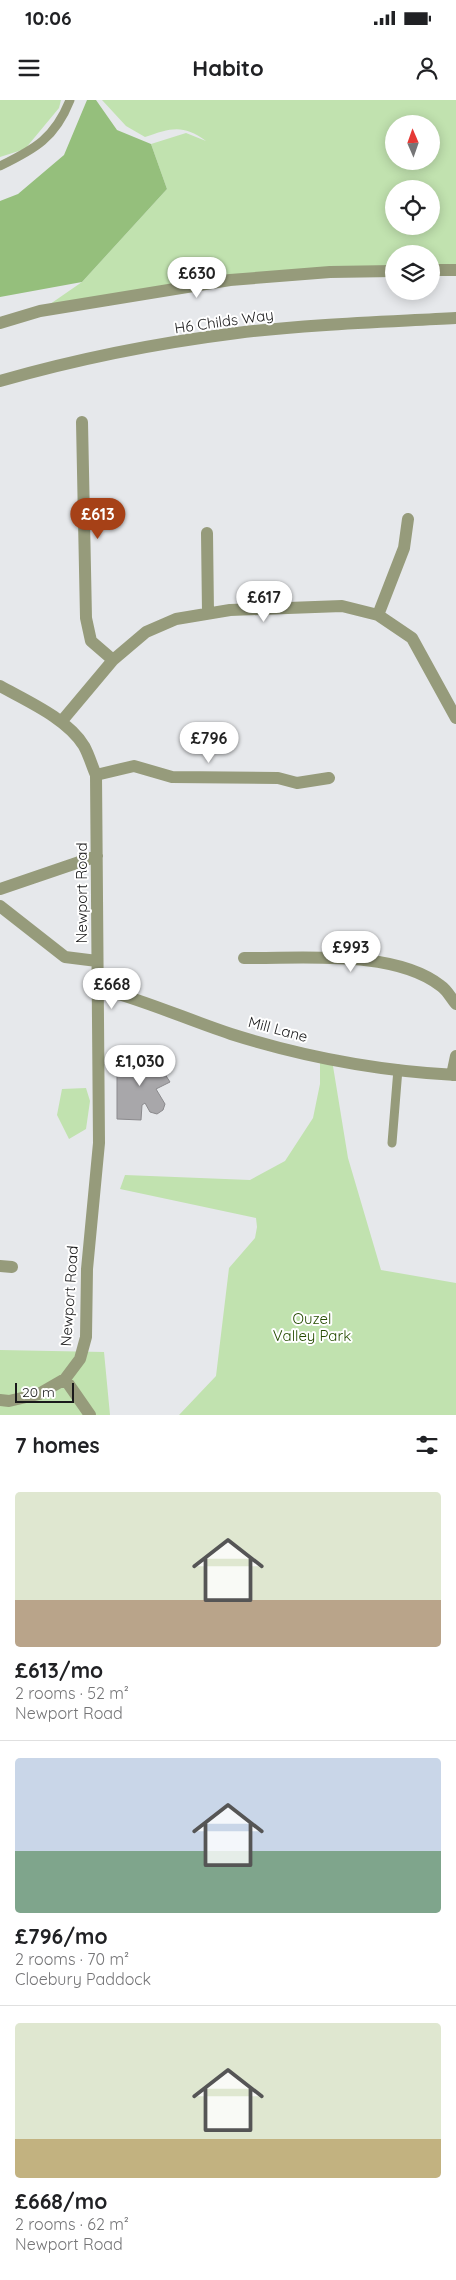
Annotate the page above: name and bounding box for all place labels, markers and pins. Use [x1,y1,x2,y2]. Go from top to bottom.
pin: £630 [167,256,227,299]
pin: £613 [68,498,128,540]
pin: £617 [234,580,294,623]
pin: £796 [179,722,239,764]
pin: £993 [321,930,381,973]
pin: £668 [82,968,142,1010]
pin: £1,030 [99,1044,181,1087]

